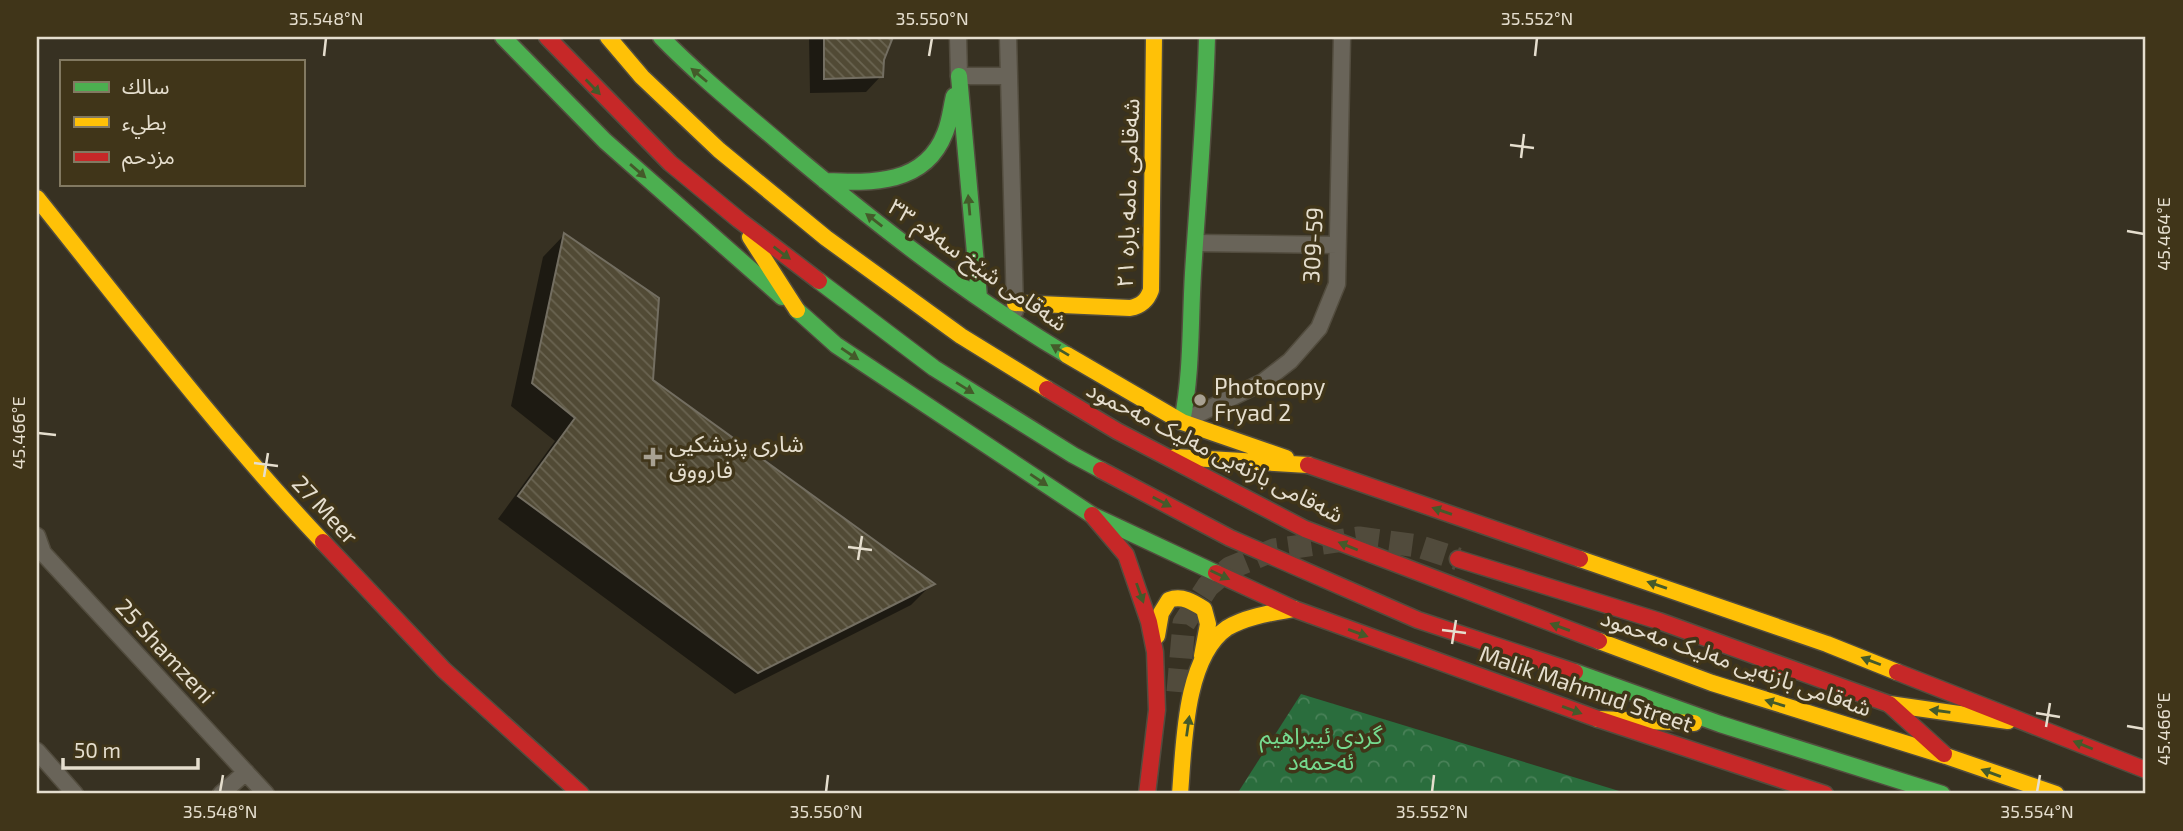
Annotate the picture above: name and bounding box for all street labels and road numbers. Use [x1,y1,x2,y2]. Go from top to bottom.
street label: شەقامی مامە یارە ٢١ [1110,98,1145,288]
street label: شەقامی شێخ سەلام ٣٣ [881,192,1073,341]
street label: 309-59 [1296,206,1328,283]
street label: شەقامی بازنەیی مەلیک مەحمود [1082,374,1349,529]
street label: 27 Meer [287,469,365,550]
street label: 25 Shamzeni [110,592,221,708]
street label: شەقامی بازنەیی مەلیک مەحمود [1597,602,1875,723]
street label: Malik Mahmud Street [1476,638,1697,738]

